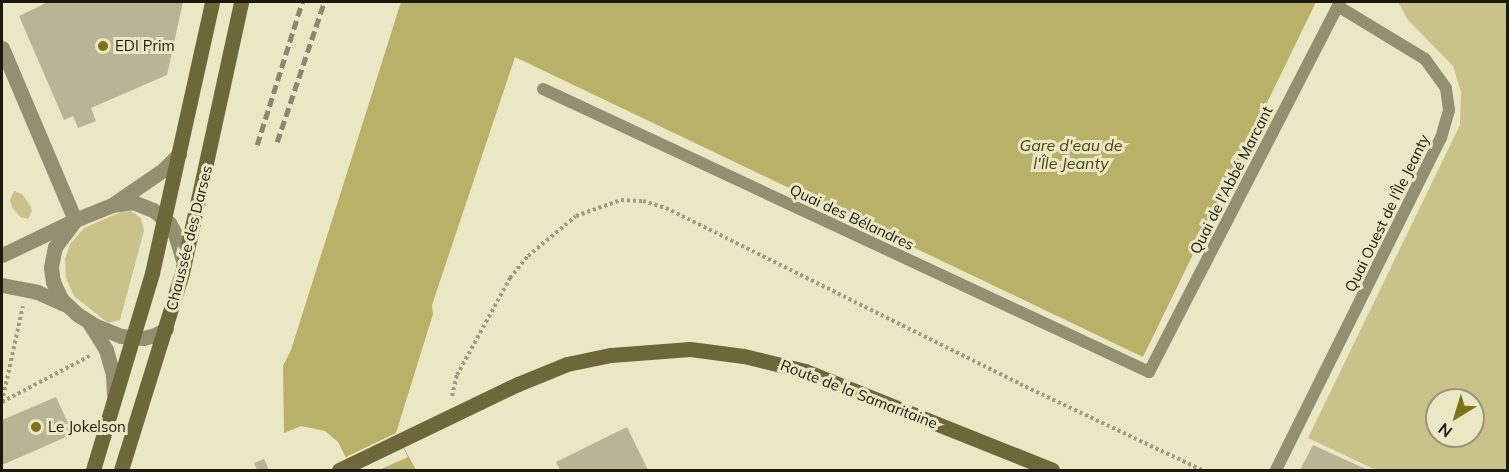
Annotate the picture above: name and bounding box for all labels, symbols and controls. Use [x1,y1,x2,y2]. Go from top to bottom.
place label: EDI Prim [115,37,175,55]
marker: EDI Prim [96,39,110,53]
street label: Quai de l'Abbé Marcant [1186,103,1276,257]
street label: Quai Ouest de l'Île Jeanty [1341,131,1433,295]
water label: Gare d'eau de l'Île Jeanty [1019,135,1123,173]
street label: Chaussée des Darses [162,164,216,312]
street label: Quai des Bélandres [787,180,917,254]
street label: Route de la Samaritaine [778,356,940,432]
north arrow [1425,388,1485,448]
place label: Le Jokelson [48,418,126,436]
text: N [1434,419,1456,442]
marker: Le Jokelson [29,420,43,434]

